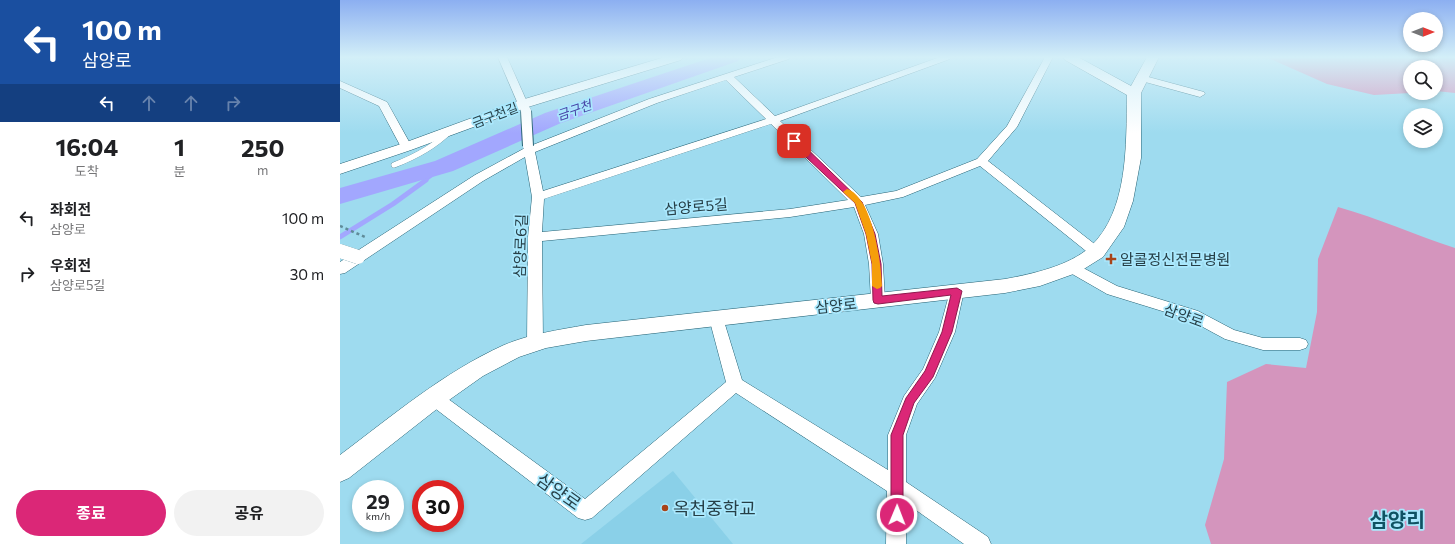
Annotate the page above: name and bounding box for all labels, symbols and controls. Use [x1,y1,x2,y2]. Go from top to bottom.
text: 100 m [82,12,162,46]
north arrow [1403,12,1443,52]
map controls [1403,12,1443,148]
icon: left [16,16,68,68]
text: 삼양로 [82,49,132,71]
button: search [1403,60,1443,100]
icon: left [96,92,118,114]
icon: ahead [138,92,160,114]
icon: ahead [180,92,202,114]
icon: right [222,92,244,114]
water label: 금구천 [554,96,595,123]
street label: 금구천길 [470,99,520,131]
button: layers [1403,108,1443,148]
pin [777,124,811,158]
icon: arrive [783,130,805,152]
text: 16:04 [55,132,118,161]
text: 1 [174,132,185,161]
text: 250 [241,133,285,162]
text: m [257,162,268,178]
text: 도착 [75,163,99,179]
text: 분 [174,163,186,179]
street label: 삼양로5길 [663,194,729,218]
text: 좌회전 [50,200,91,218]
icon: left [16,207,38,229]
text: 100 m [282,209,324,227]
street label: 삼양로6길 [510,214,530,278]
text: 삼양로 [50,221,86,237]
place label: 알콜정신전문병원 [1120,250,1230,268]
marker: 알콜정신전문병원 [1105,253,1117,265]
text: 우회전 [50,256,91,274]
icon: right [16,263,38,285]
text: 30 m [290,265,324,283]
text: 삼양로5길 [50,277,105,293]
street label: 삼양로 [814,294,858,316]
street label: 삼양로 [1161,299,1207,331]
street label: 삼양로 [532,468,586,514]
speed limit sign: 30 [412,480,464,532]
text: 29 [366,489,390,513]
button: 종료 [16,490,166,536]
button: 공유 [174,490,324,536]
position arrow [876,494,918,536]
place label: 옥천중학교 [673,497,756,519]
marker: 옥천중학교 [660,503,670,513]
district label: 삼양리 [1369,507,1425,531]
text: km/h [366,510,390,522]

